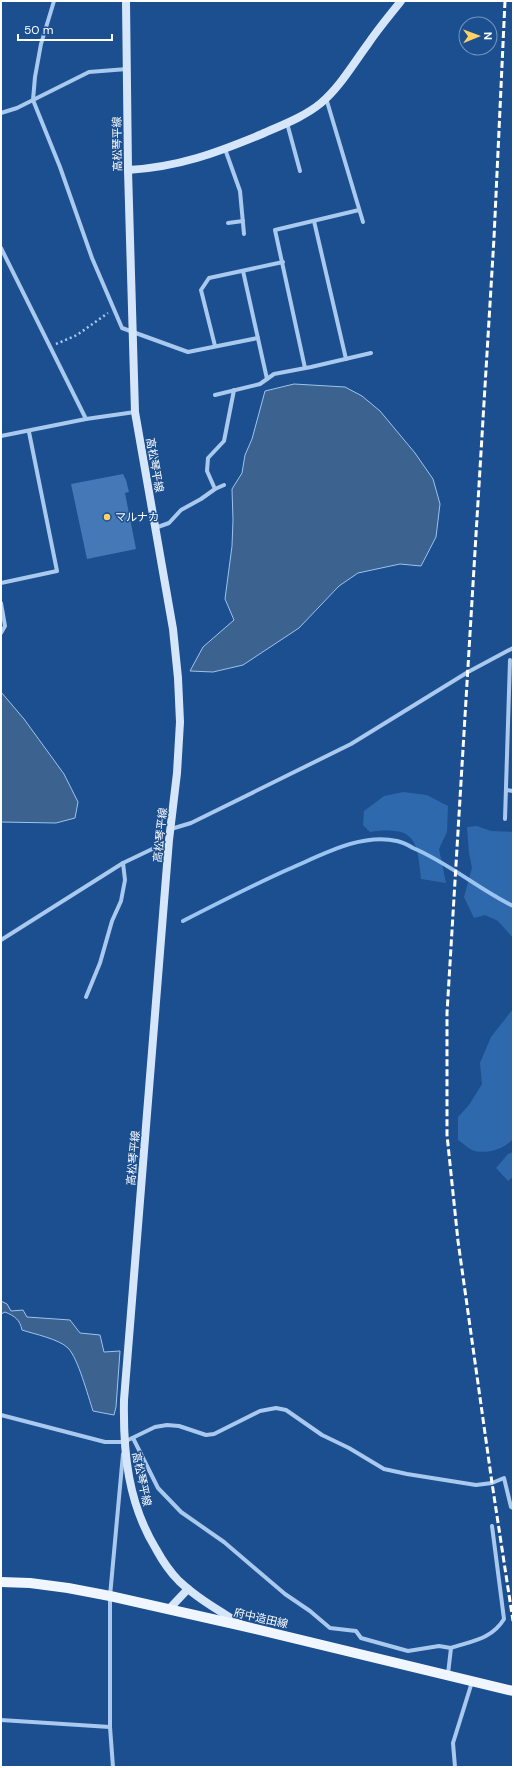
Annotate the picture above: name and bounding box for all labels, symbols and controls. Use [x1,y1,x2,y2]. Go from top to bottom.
scale bar [18,16,112,42]
north arrow [458,16,498,56]
text: 50 m [24,22,53,38]
text: N [481,32,495,40]
street label: 高松琴平線 [110,116,124,172]
street label: 高松琴平線 [143,437,167,493]
place label: マルナカ [115,510,159,524]
marker: マルナカ [102,512,112,522]
street label: 高松琴平線 [150,807,170,863]
street label: 高松琴平線 [124,1130,142,1186]
street label: 高松琴平線 [129,1451,155,1507]
street label: 府中造田線 [233,1605,289,1631]

